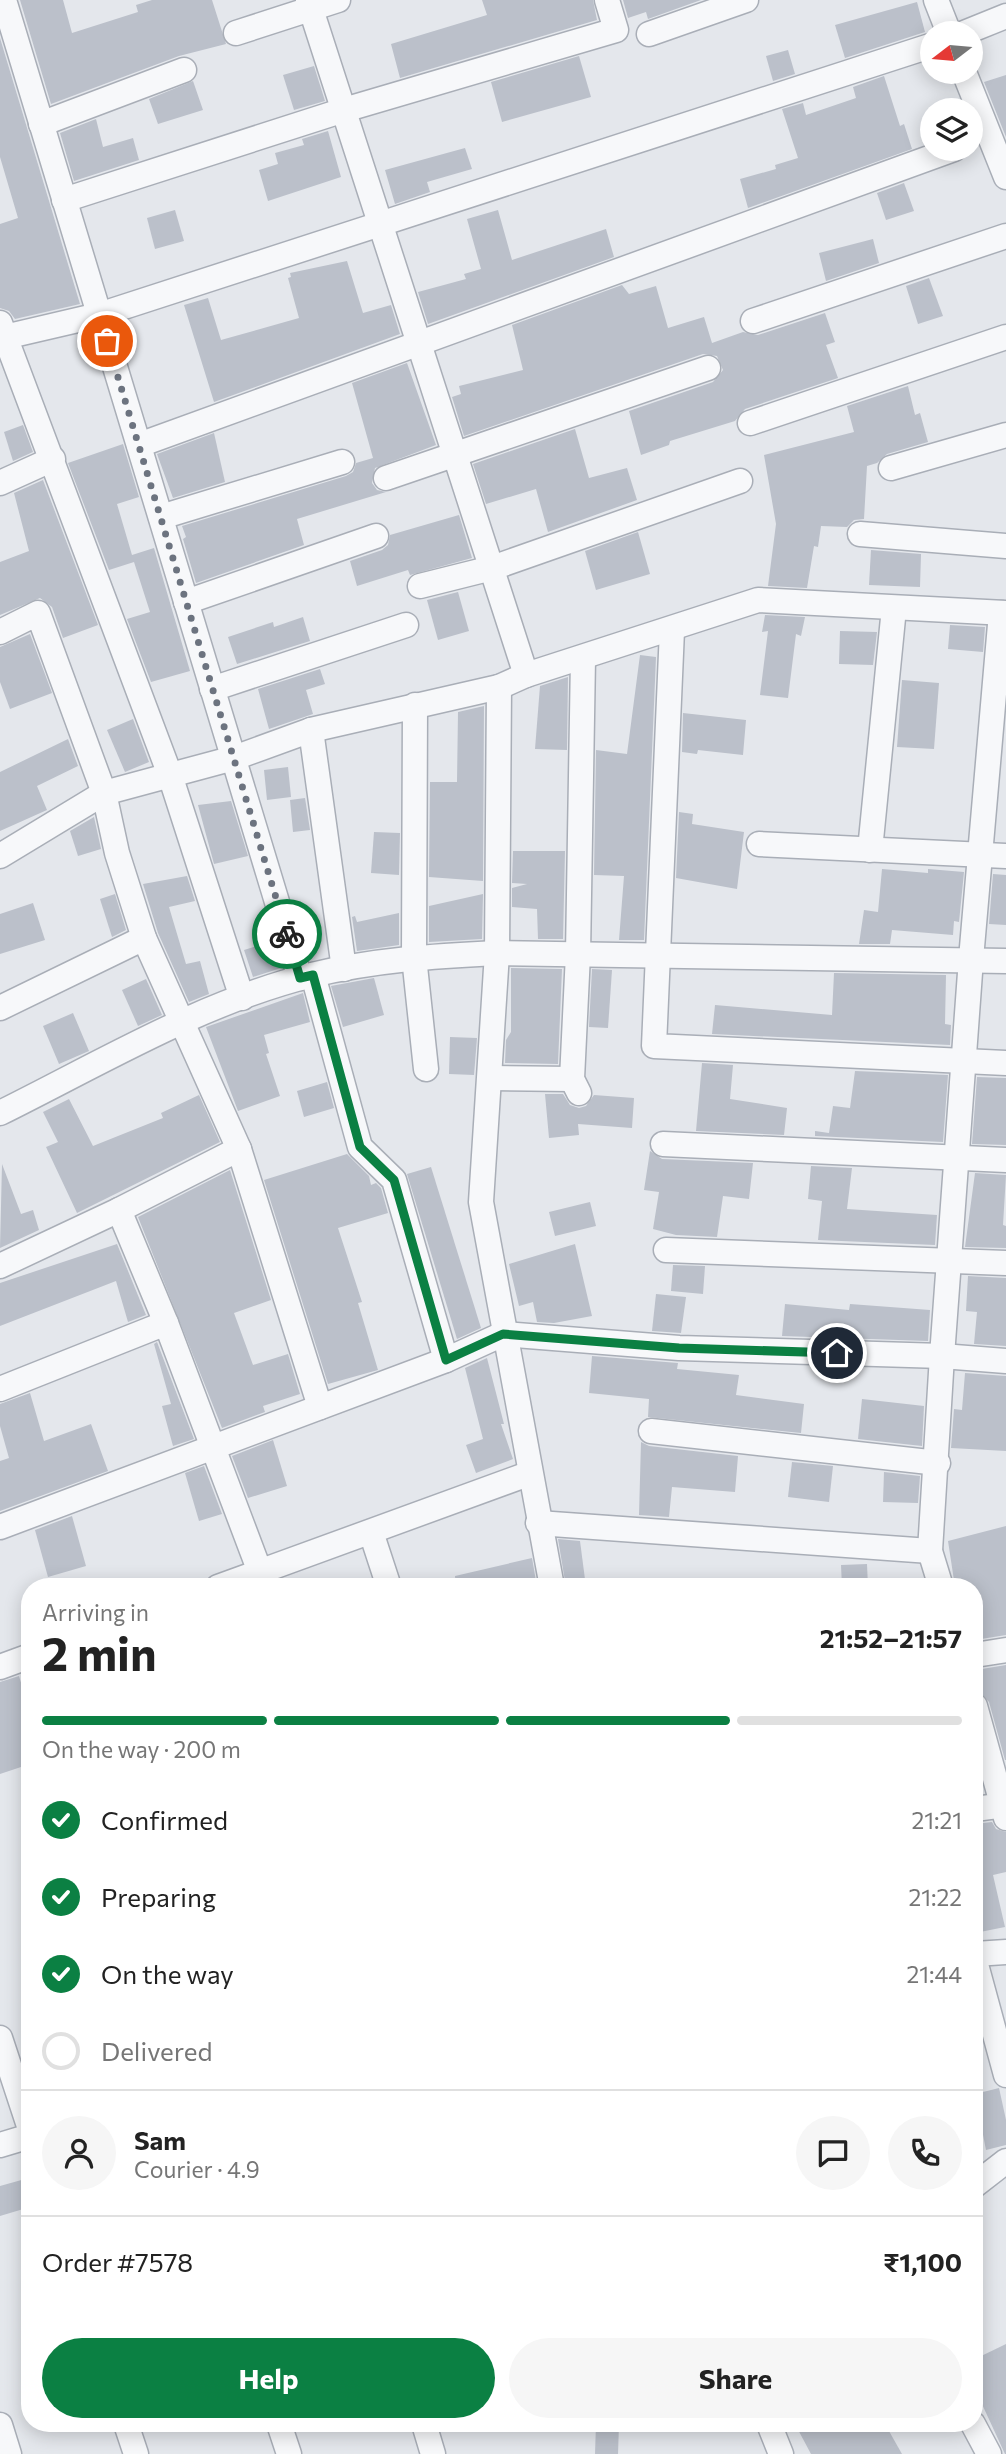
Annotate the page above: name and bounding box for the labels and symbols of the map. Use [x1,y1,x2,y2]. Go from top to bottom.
north arrow [920,21,984,84]
pin [77,311,137,371]
courier [252,899,322,969]
pin [807,1323,867,1383]

